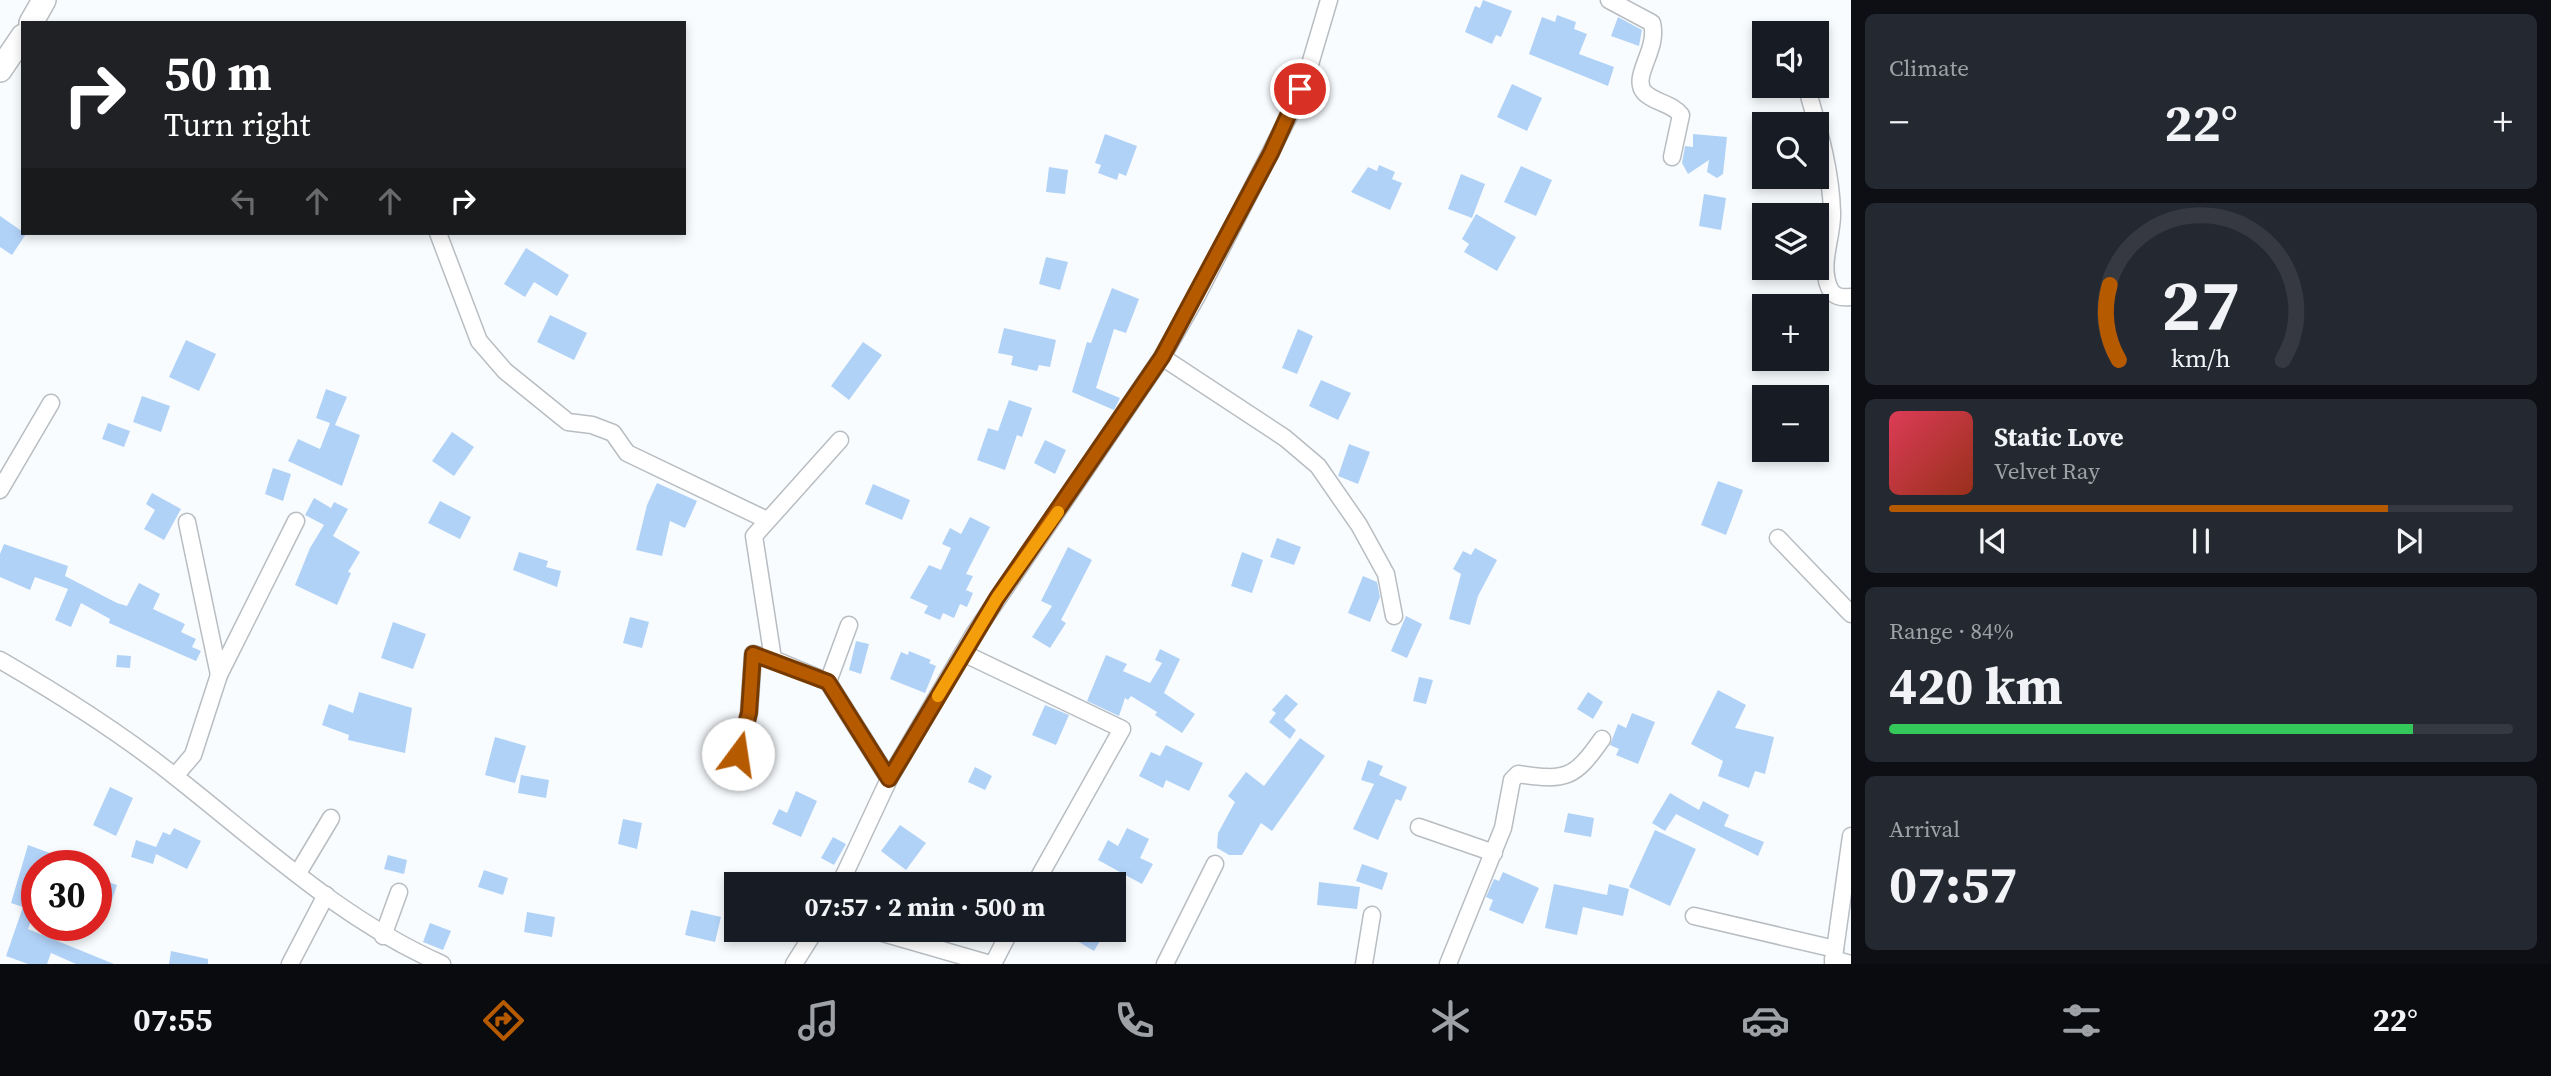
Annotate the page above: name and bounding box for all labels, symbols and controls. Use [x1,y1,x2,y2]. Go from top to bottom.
map controls [1752,21,1829,462]
button: sound [1752,21,1829,98]
text: 50 m [164,39,272,106]
icon: right [49,49,140,140]
text: Climate [1889,52,1969,84]
pin [1270,59,1330,119]
icon: arrive [1281,70,1319,108]
text: 22° [2164,87,2238,158]
text: − [1889,96,1909,148]
text: + [2493,96,2513,148]
text: Turn right [164,103,310,147]
button: search [1752,112,1829,189]
icon: left [225,182,263,220]
icon: ahead [298,182,336,220]
icon: ahead [371,182,409,220]
icon: right [444,182,482,220]
button: layers [1752,203,1829,280]
text: 27 [2162,255,2240,354]
button: + [1752,294,1829,371]
text: km/h [2171,340,2231,374]
button: − [1752,385,1829,462]
text: Static Love [1994,419,2123,455]
text: Velvet Ray [1994,455,2100,487]
icon: previous [1974,522,2012,560]
icon: pause [2182,522,2220,560]
icon: next [2390,522,2428,560]
text: Range · 84% [1889,615,2014,647]
text: 420 km [1889,650,2063,721]
position arrow [701,717,775,791]
text: Arrival [1889,813,1960,845]
text: 07:57 [1889,848,2017,919]
speed limit sign: 30 [21,850,112,941]
text: 07:57 · 2 min · 500 m [805,889,1045,925]
icon: directions [479,996,528,1045]
icon: music [794,996,843,1045]
icon: phone [1110,996,1159,1045]
icon: climate [1426,996,1475,1045]
icon: car [1741,996,1790,1045]
icon: filters [2057,996,2106,1045]
text: 07:55 [133,998,212,1042]
text: 22° [2372,998,2418,1042]

